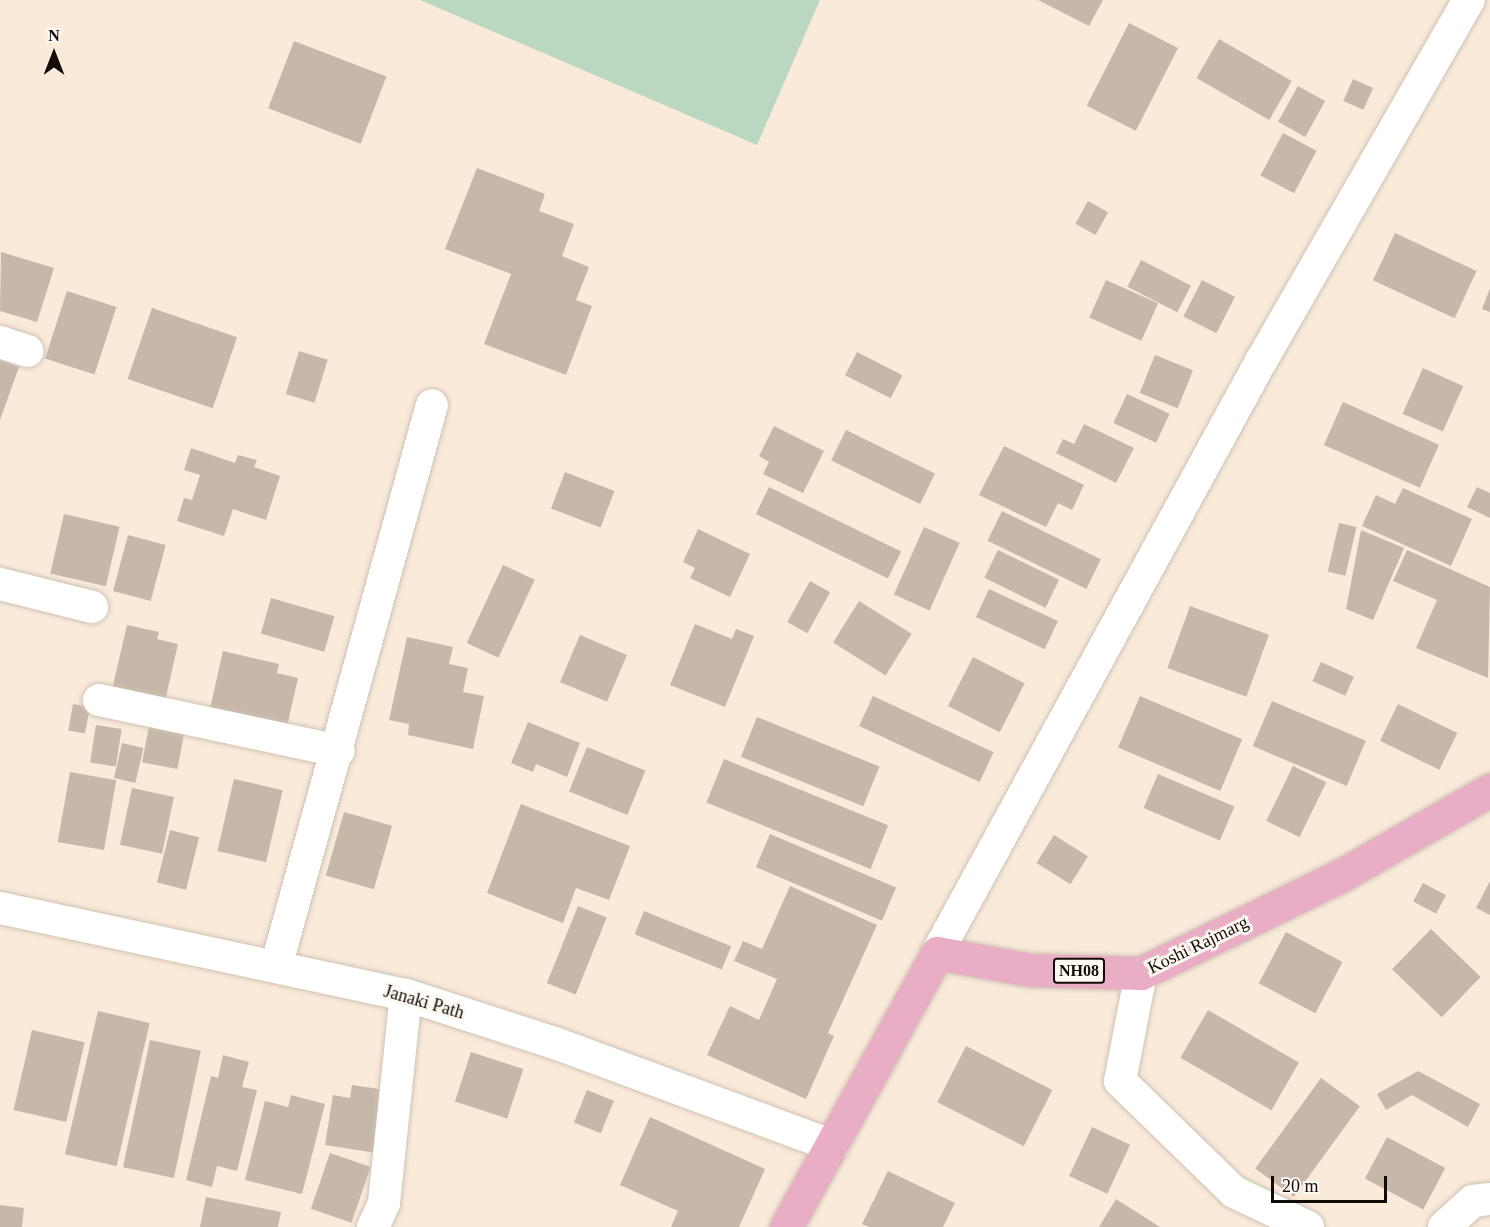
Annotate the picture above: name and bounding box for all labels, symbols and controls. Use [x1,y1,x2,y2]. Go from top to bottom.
north arrow [24,24,84,84]
text: N [48,27,60,44]
street label: Koshi Rajmarg [1144,911,1252,979]
road number: NH08 [1052,958,1106,984]
street label: Janaki Path [381,980,467,1024]
scale bar [1274,1164,1390,1202]
text: 20 m [1282,1176,1319,1196]

